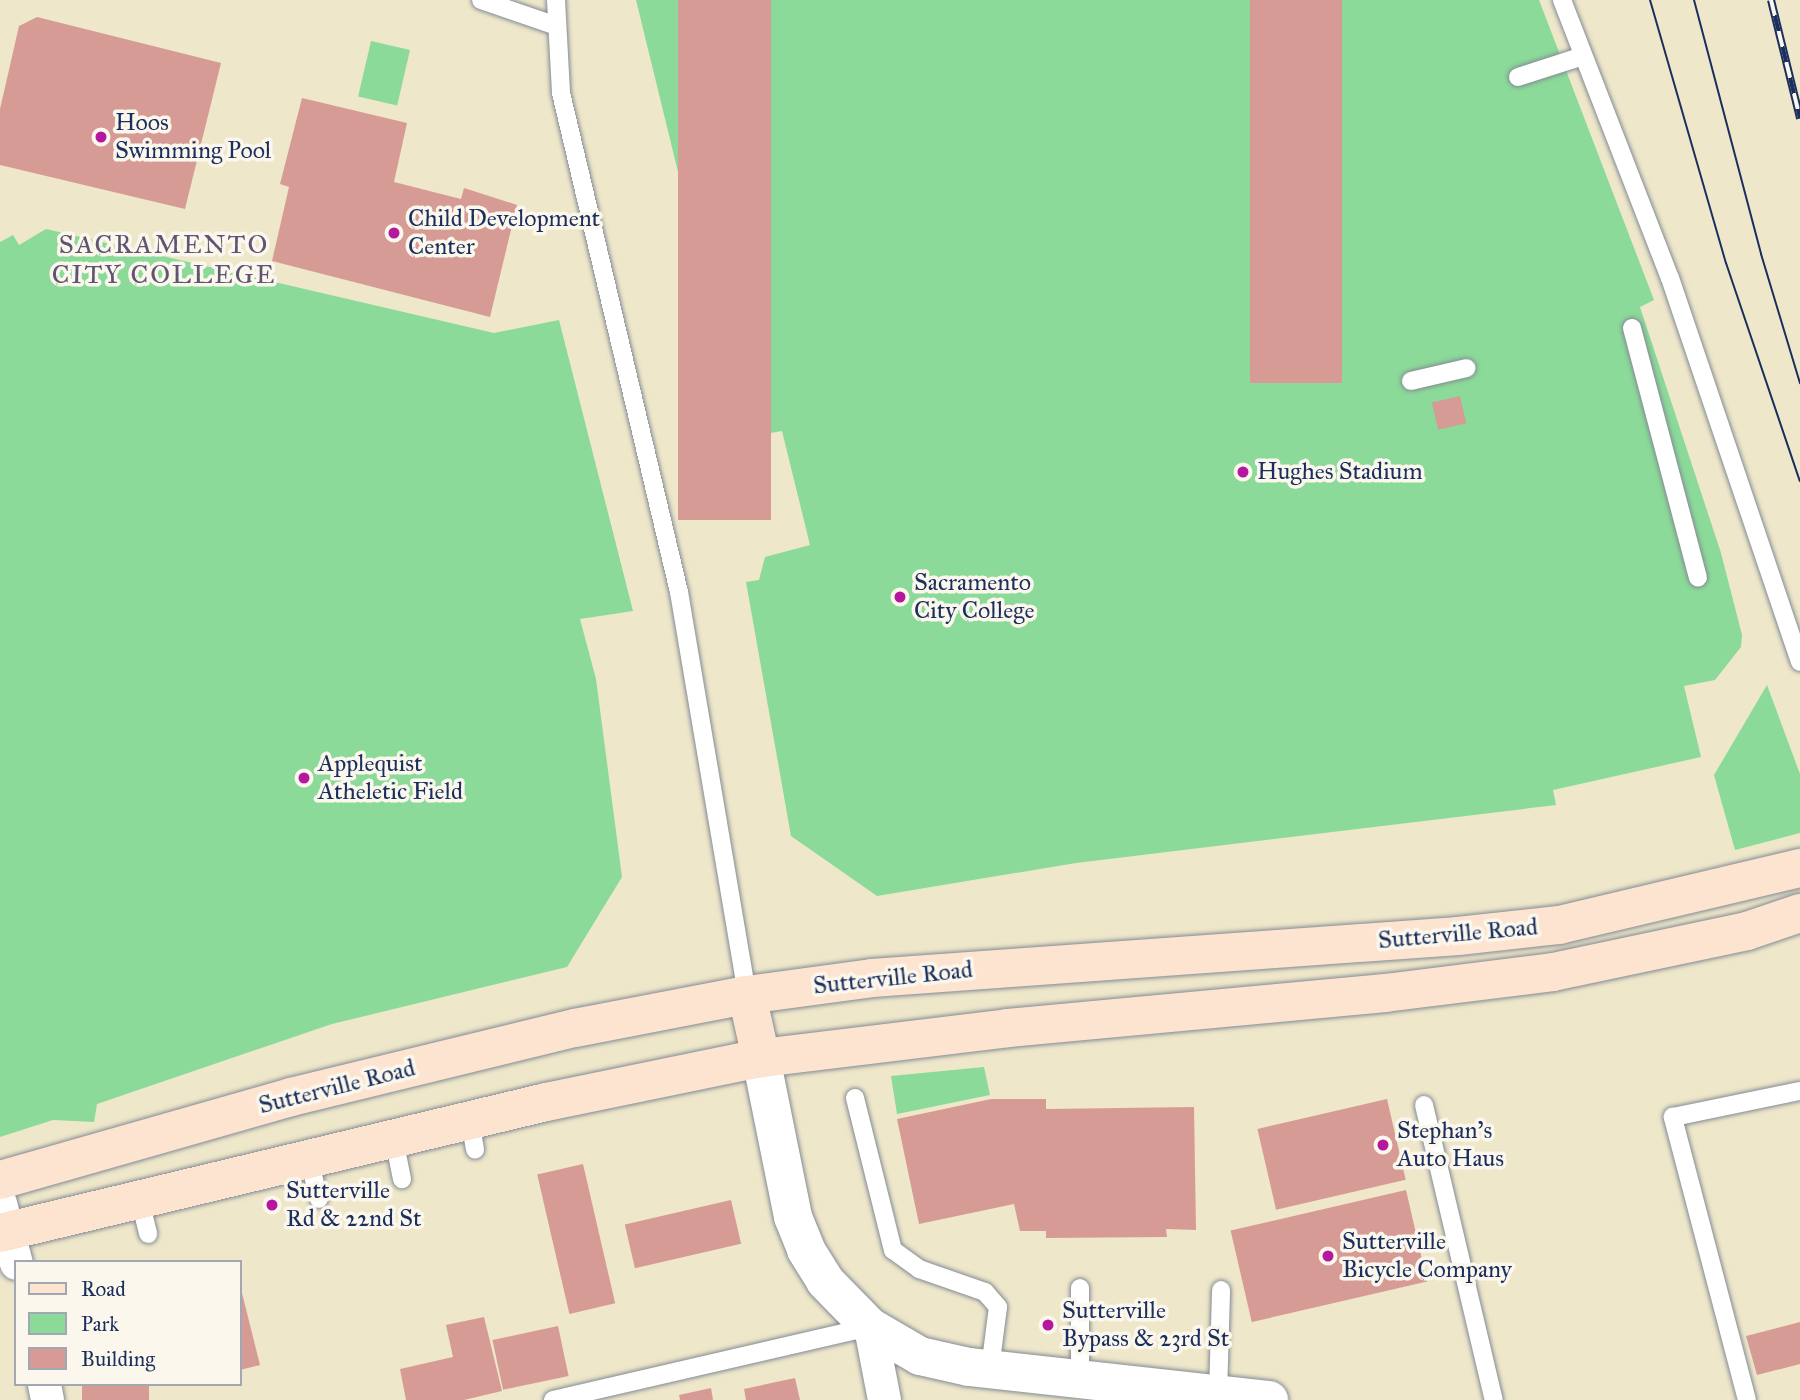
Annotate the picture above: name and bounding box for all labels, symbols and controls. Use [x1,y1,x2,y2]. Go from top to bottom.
place label: Hoos Swimming Pool [115,109,271,165]
marker: Hoos Swimming Pool [93,129,109,145]
place label: Child Development Center [408,205,600,261]
marker: Child Development Center [386,225,402,241]
district label: SACRAMENTO CITY COLLEGE [53,229,275,290]
place label: Hughes Stadium [1257,458,1423,486]
marker: Hughes Stadium [1235,464,1251,480]
place label: Sacramento City College [914,569,1034,625]
marker: Sacramento City College [892,589,908,605]
place label: Applequist Atheletic Field [318,750,463,806]
marker: Applequist Atheletic Field [296,770,312,786]
street label: Sutterville Road [1377,913,1539,955]
street label: Sutterville Road [812,955,974,1001]
street label: Sutterville Road [256,1054,418,1120]
place label: Stephan's Auto Haus [1397,1117,1504,1173]
marker: Stephan's Auto Haus [1375,1137,1391,1153]
place label: Sutterville Rd & 22nd St [286,1177,422,1233]
marker: Sutterville Rd & 22nd St [264,1197,280,1213]
place label: Sutterville Bicycle Company [1342,1228,1512,1284]
marker: Sutterville Bicycle Company [1320,1248,1336,1264]
legend [14,1260,242,1386]
text: Road [81,1276,126,1302]
place label: Sutterville Bypass & 23rd St [1062,1297,1229,1353]
text: Park [81,1311,119,1337]
marker: Sutterville Bypass & 23rd St [1040,1317,1056,1333]
text: Building [81,1346,155,1372]

